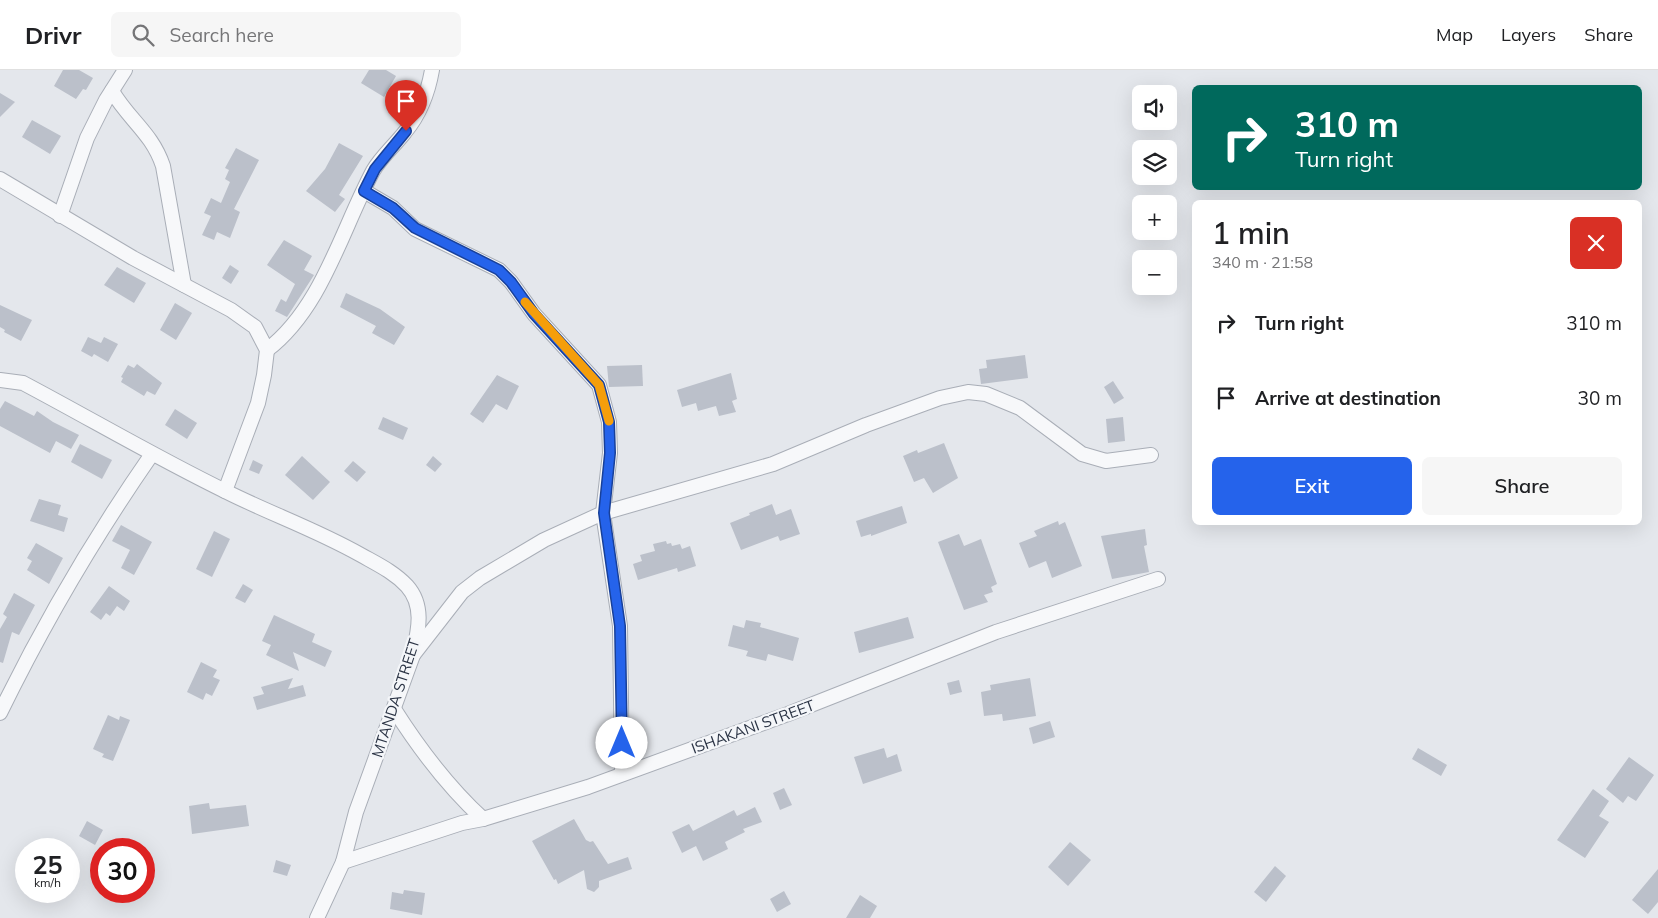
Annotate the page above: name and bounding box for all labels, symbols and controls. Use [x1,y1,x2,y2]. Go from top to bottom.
search box [111,12,461,57]
text: Drivr [25,20,81,50]
icon: search [129,21,157,49]
text: Search here [169,23,274,47]
text: Map [1436,23,1473,46]
text: Layers [1501,23,1556,46]
text: Share [1584,23,1633,46]
pin [385,80,427,131]
map controls [1132,85,1177,295]
button: sound [1132,85,1177,130]
icon: arrive [392,87,420,115]
text: 310 m [1295,102,1399,146]
icon: right [1212,105,1277,170]
button: layers [1132,140,1177,185]
text: Turn right [1295,145,1393,173]
button: + [1132,195,1177,240]
text: 1 min [1212,214,1290,252]
button: close [1570,217,1622,269]
button: − [1132,250,1177,295]
text: 340 m · 21:58 [1212,252,1313,272]
icon: right [1212,309,1240,337]
text: Turn right [1255,311,1344,335]
text: 310 m [1566,311,1622,335]
icon: arrive [1212,384,1240,412]
text: Arrive at destination [1255,386,1441,410]
text: 30 m [1578,386,1622,410]
button: Exit [1212,457,1412,515]
button: Share [1422,457,1622,515]
street label: MTANDA STREET [367,636,424,760]
street label: ISHAKANI STREET [689,695,817,758]
position arrow [595,716,647,768]
speed limit sign: 30 [90,838,155,903]
text: 25 [32,849,63,880]
text: km/h [34,875,61,890]

